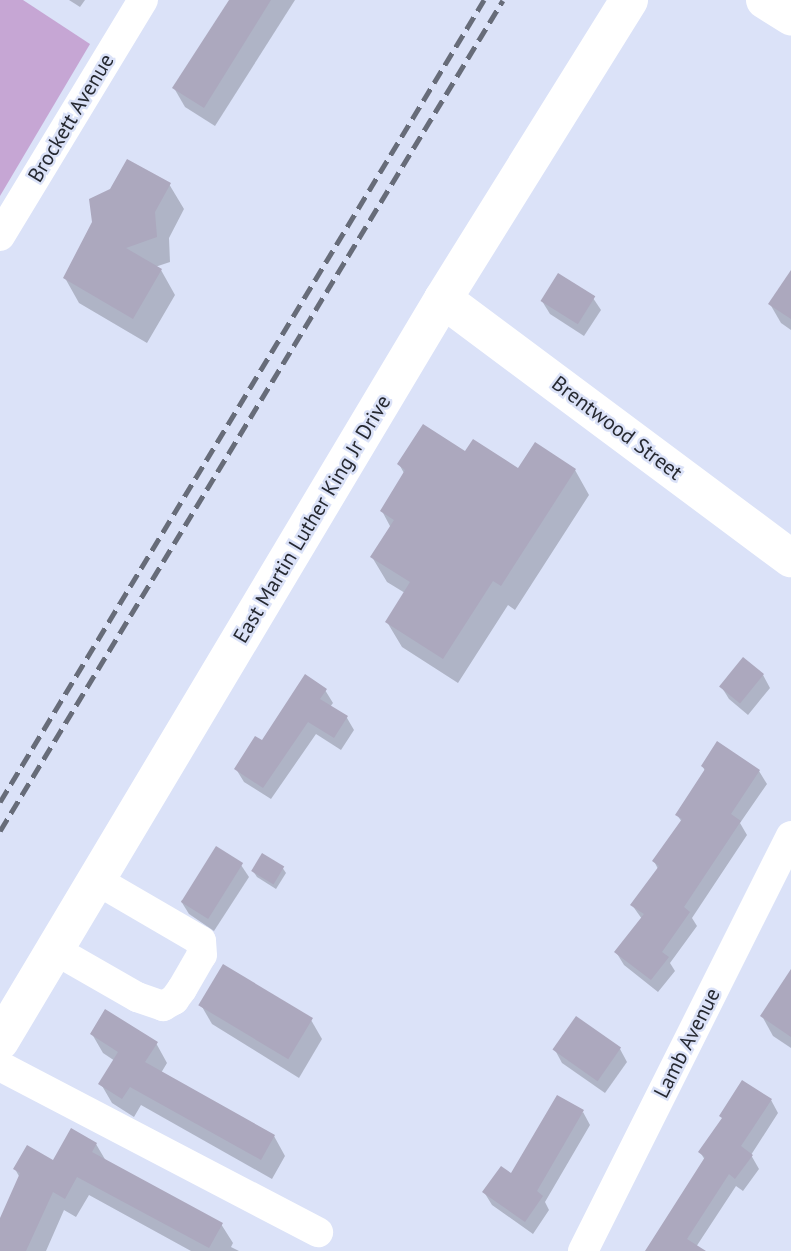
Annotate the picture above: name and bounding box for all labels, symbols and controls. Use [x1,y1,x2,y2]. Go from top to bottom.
street label: Brockett Avenue [23,49,119,187]
street label: Brentwood Street [547,371,687,485]
street label: East Martin Luther King Jr Drive [228,391,396,647]
street label: Lamb Avenue [648,984,726,1102]

